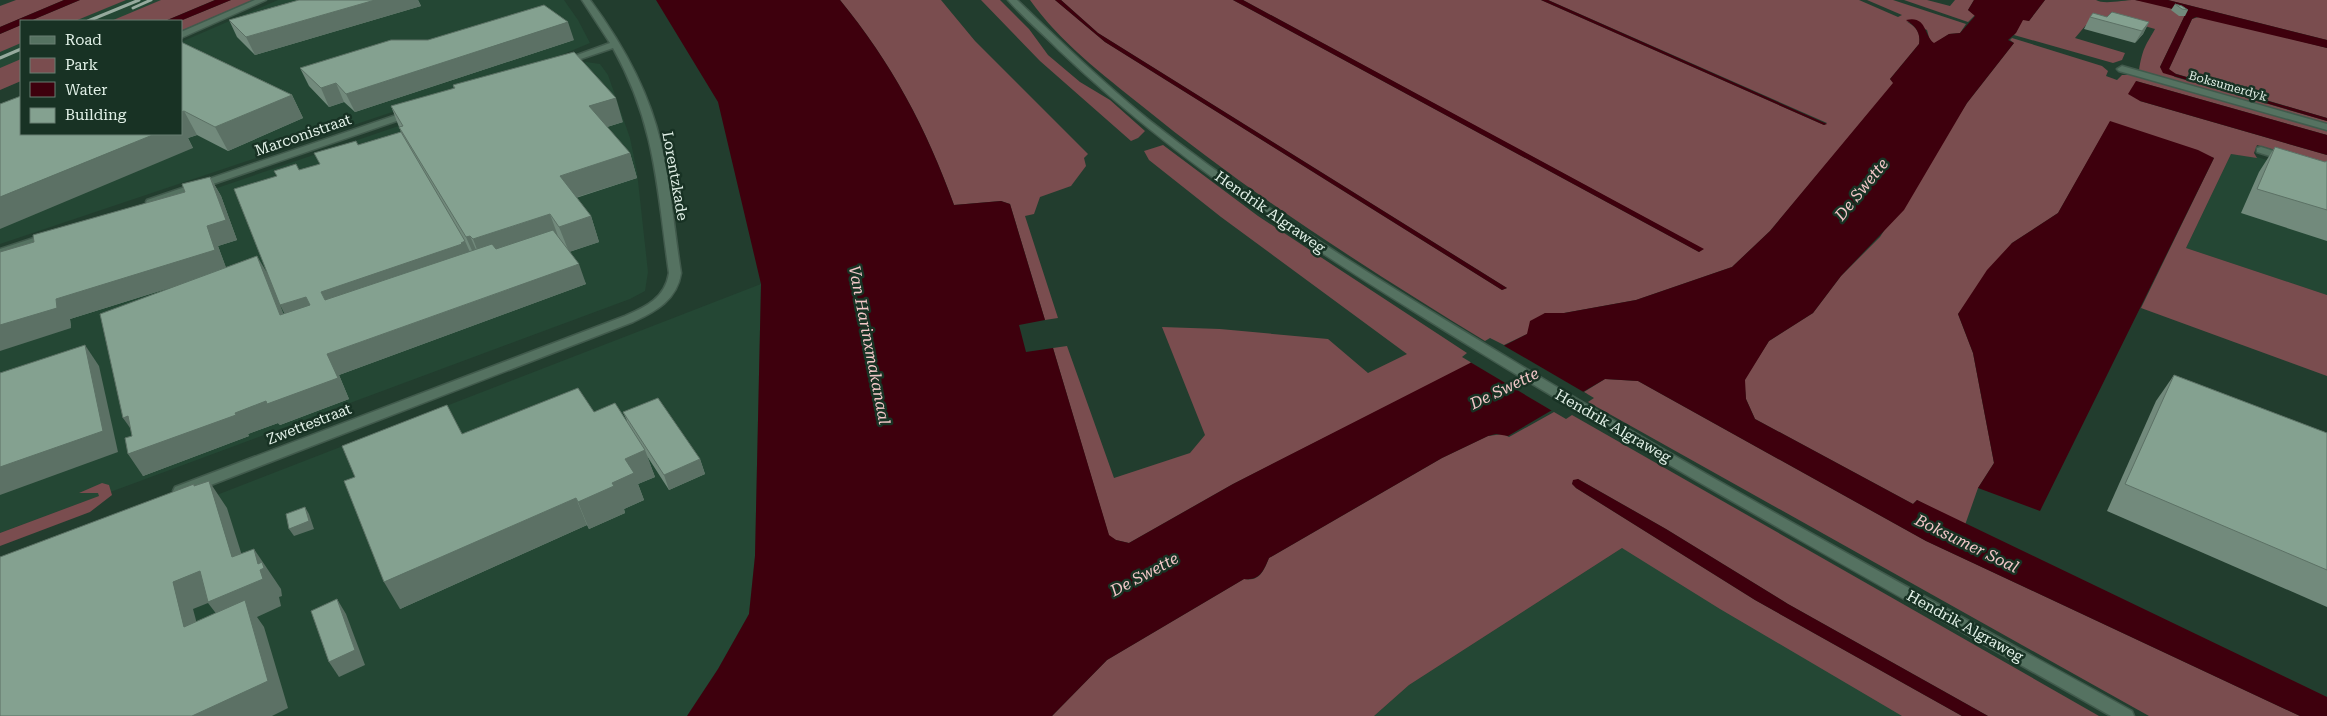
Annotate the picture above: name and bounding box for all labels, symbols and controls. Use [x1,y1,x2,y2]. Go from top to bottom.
legend [20,20,182,135]
text: Road [65,31,102,49]
text: Park [65,56,99,74]
street label: Boksumerdyk [2187,68,2269,104]
text: Water [65,81,107,99]
text: Building [65,106,127,124]
street label: Marconistraat [252,110,354,160]
street label: Lorentzkade [658,130,692,222]
water label: De Swette [1830,154,1892,225]
street label: Hendrik Algraweg [1211,167,1329,257]
water label: Van Harinxmakanaal [845,264,894,426]
water label: De Swette [1466,364,1542,414]
street label: Hendrik Algraweg [1552,386,1674,467]
street label: Zwettestraat [264,399,354,448]
water label: Boksumer Soal [1911,510,2022,577]
water label: De Swette [1106,549,1182,601]
street label: Hendrik Algraweg [1904,586,2027,666]

